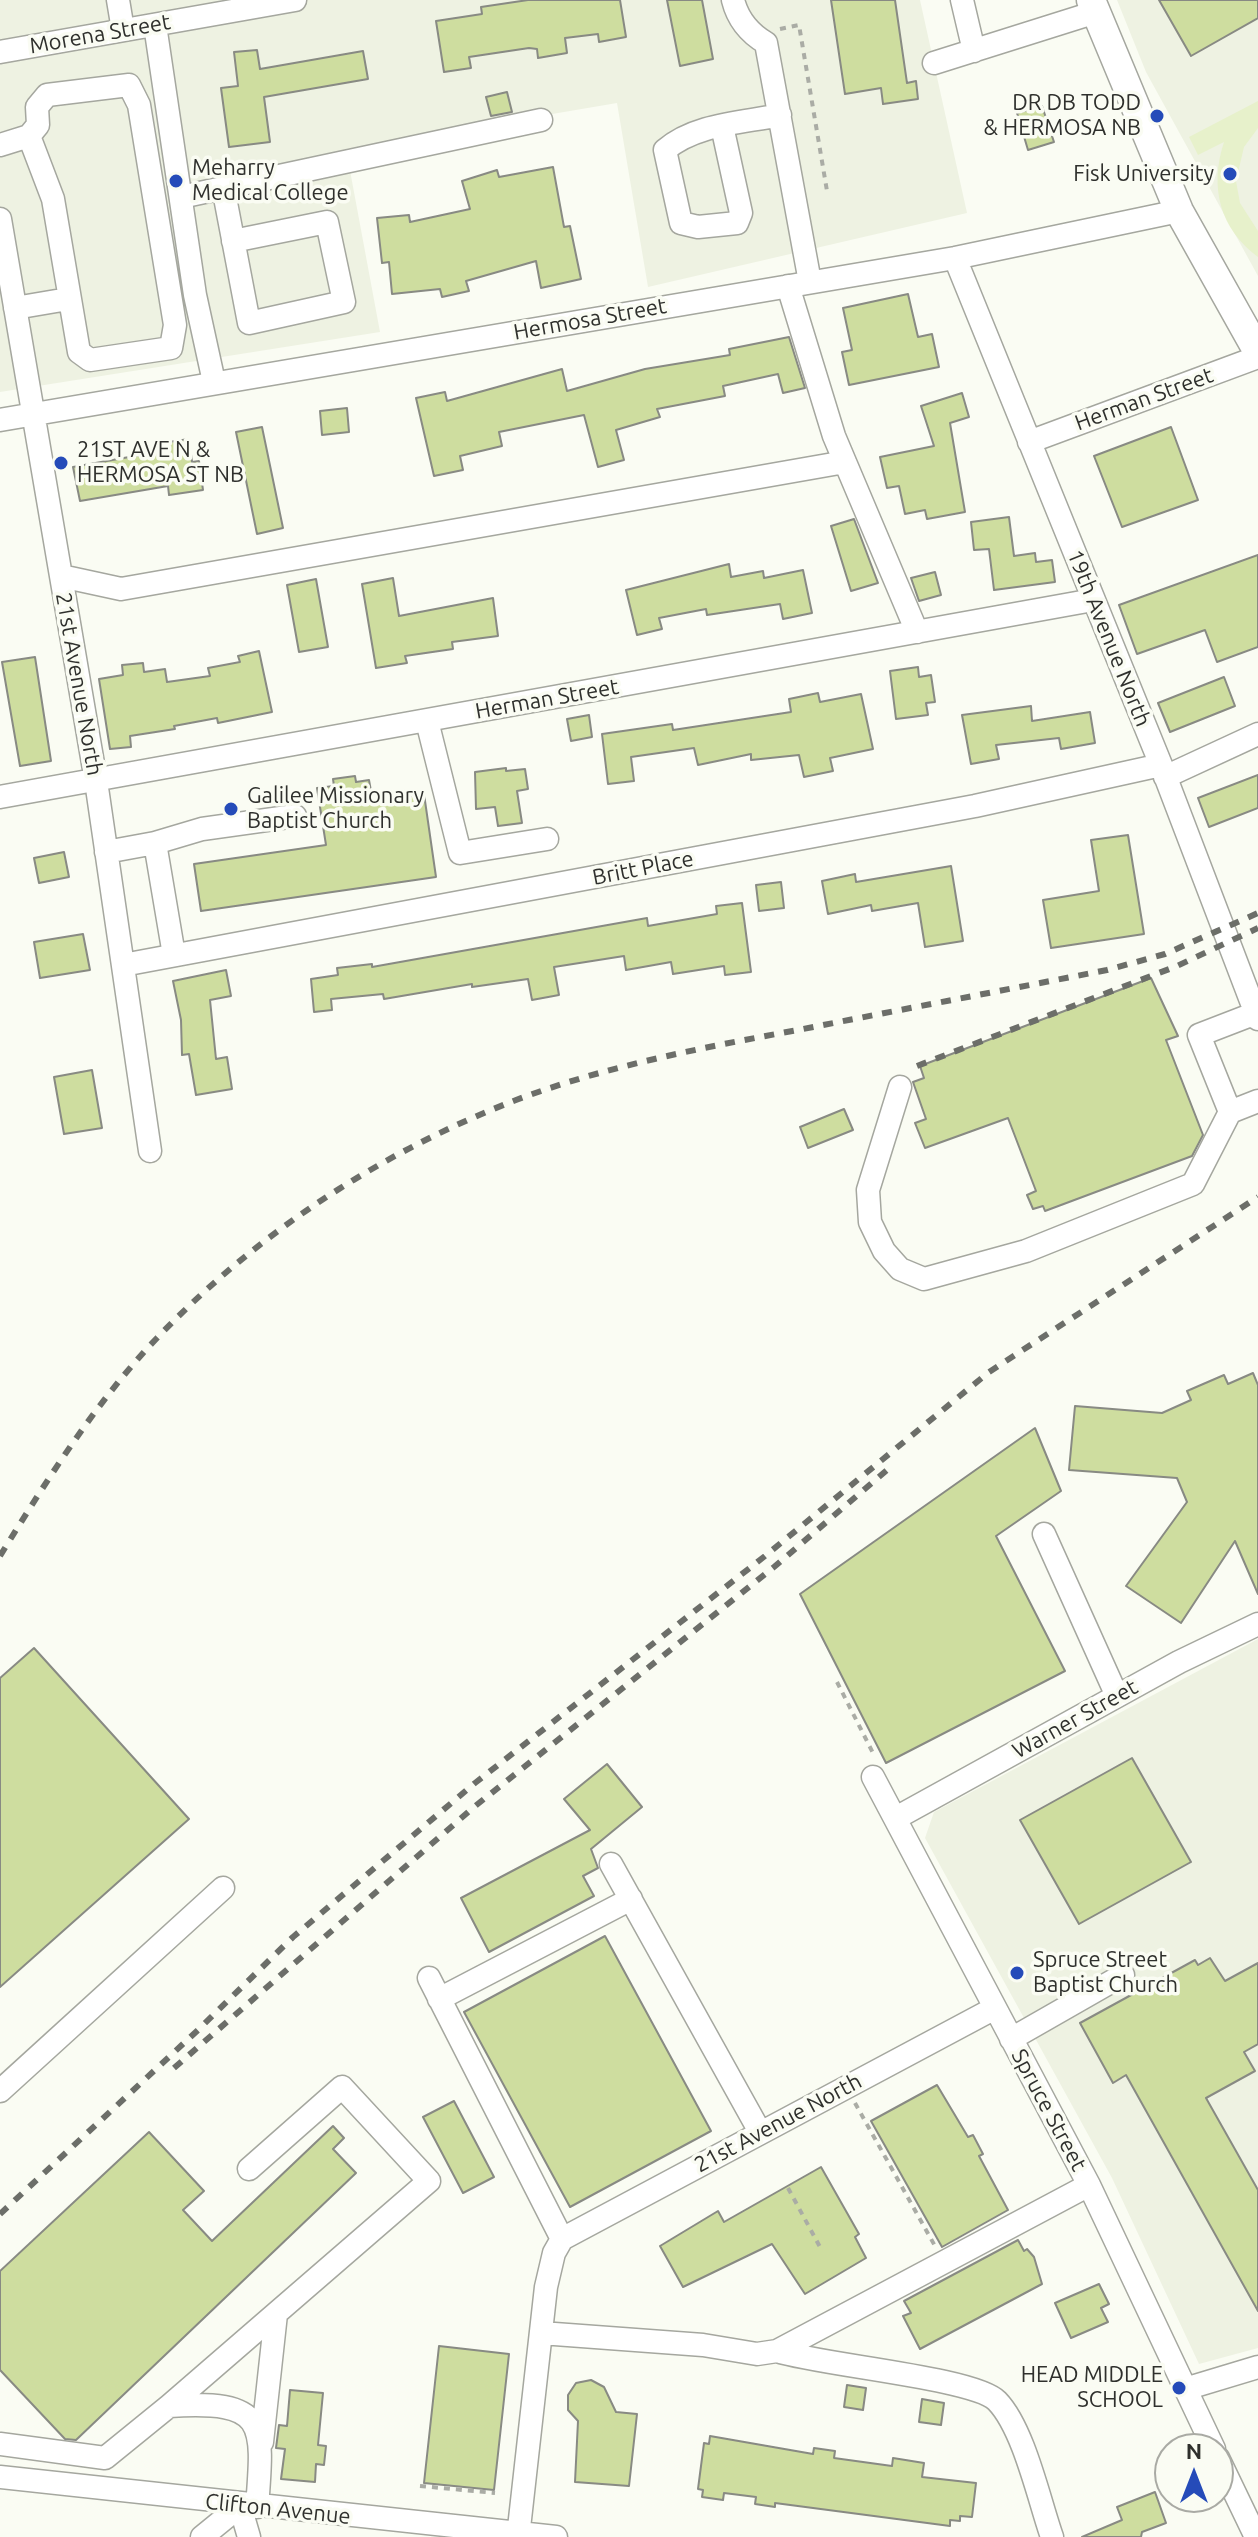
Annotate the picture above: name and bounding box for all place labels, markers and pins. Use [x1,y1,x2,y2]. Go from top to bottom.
place label: DR DB TODD & HERMOSA NB [983,90,1141,142]
marker: DR DB TODD & HERMOSA NB [1148,107,1166,125]
place label: Meharry Medical College [192,155,349,206]
place label: Fisk University [1073,161,1214,187]
marker: Fisk University [1221,165,1239,183]
marker: Meharry Medical College [167,172,185,190]
place label: 21ST AVE N & HERMOSA ST NB [77,437,244,488]
marker: 21ST AVE N & HERMOSA ST NB [52,454,70,472]
place label: Galilee Missionary Baptist Church [247,783,424,834]
marker: Galilee Missionary Baptist Church [222,800,240,818]
place label: Spruce Street Baptist Church [1033,1947,1178,1998]
marker: Spruce Street Baptist Church [1008,1964,1026,1982]
place label: HEAD MIDDLE SCHOOL [1021,2362,1163,2414]
marker: HEAD MIDDLE SCHOOL [1170,2379,1188,2397]

